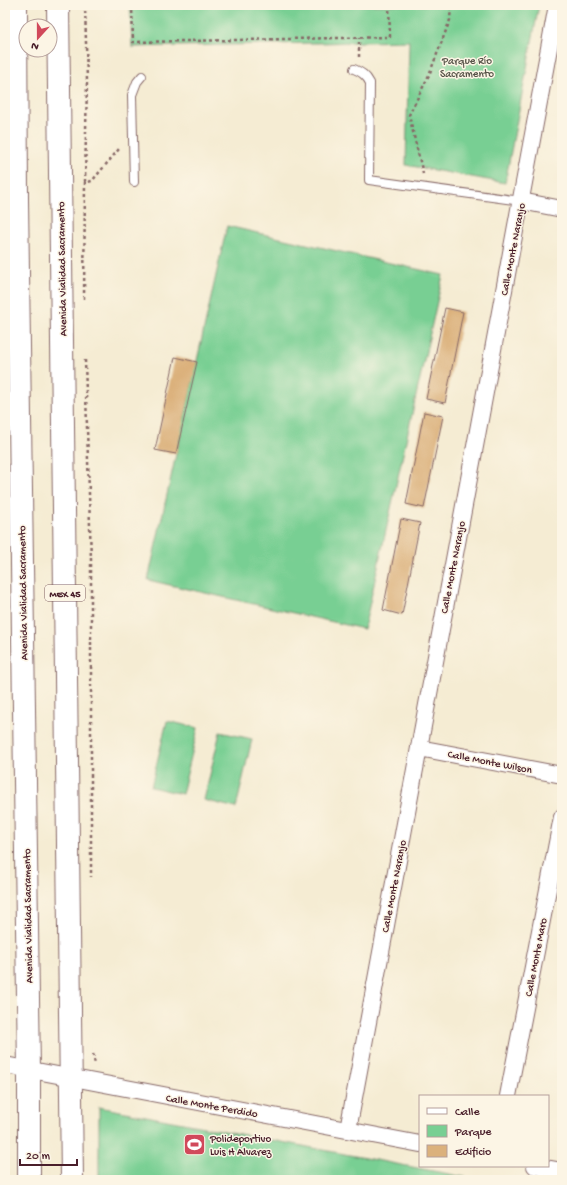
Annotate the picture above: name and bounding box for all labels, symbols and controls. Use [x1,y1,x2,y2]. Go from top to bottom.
north arrow [18,18,58,58]
text: N [30,39,41,52]
park label: Parque Río Sacramento [440,56,494,81]
street label: Avenida Vialidad Sacramento [56,201,70,336]
street label: Calle Monte Naranjo [499,202,529,297]
street label: Calle Monte Naranjo [439,520,469,615]
street label: Avenida Vialidad Sacramento [17,525,31,660]
road number: MEX 45 [45,585,85,601]
street label: Calle Monte Wilson [446,749,534,777]
street label: Calle Monte Naranjo [380,839,410,934]
street label: Avenida Vialidad Sacramento [22,848,36,983]
street label: Calle Monte Maro [523,917,551,998]
street label: Calle Monte Perdido [165,1093,259,1121]
legend [419,1095,549,1167]
text: Calle [455,1106,480,1120]
text: Parque [454,1126,492,1140]
sports icon: Polideportivo Luis H Alvarez [181,1131,207,1157]
place label: Polideportivo Luis H Alvarez [209,1134,273,1159]
scale bar [20,1141,77,1167]
text: Edificio [455,1146,491,1160]
text: 20 m [26,1150,51,1164]

